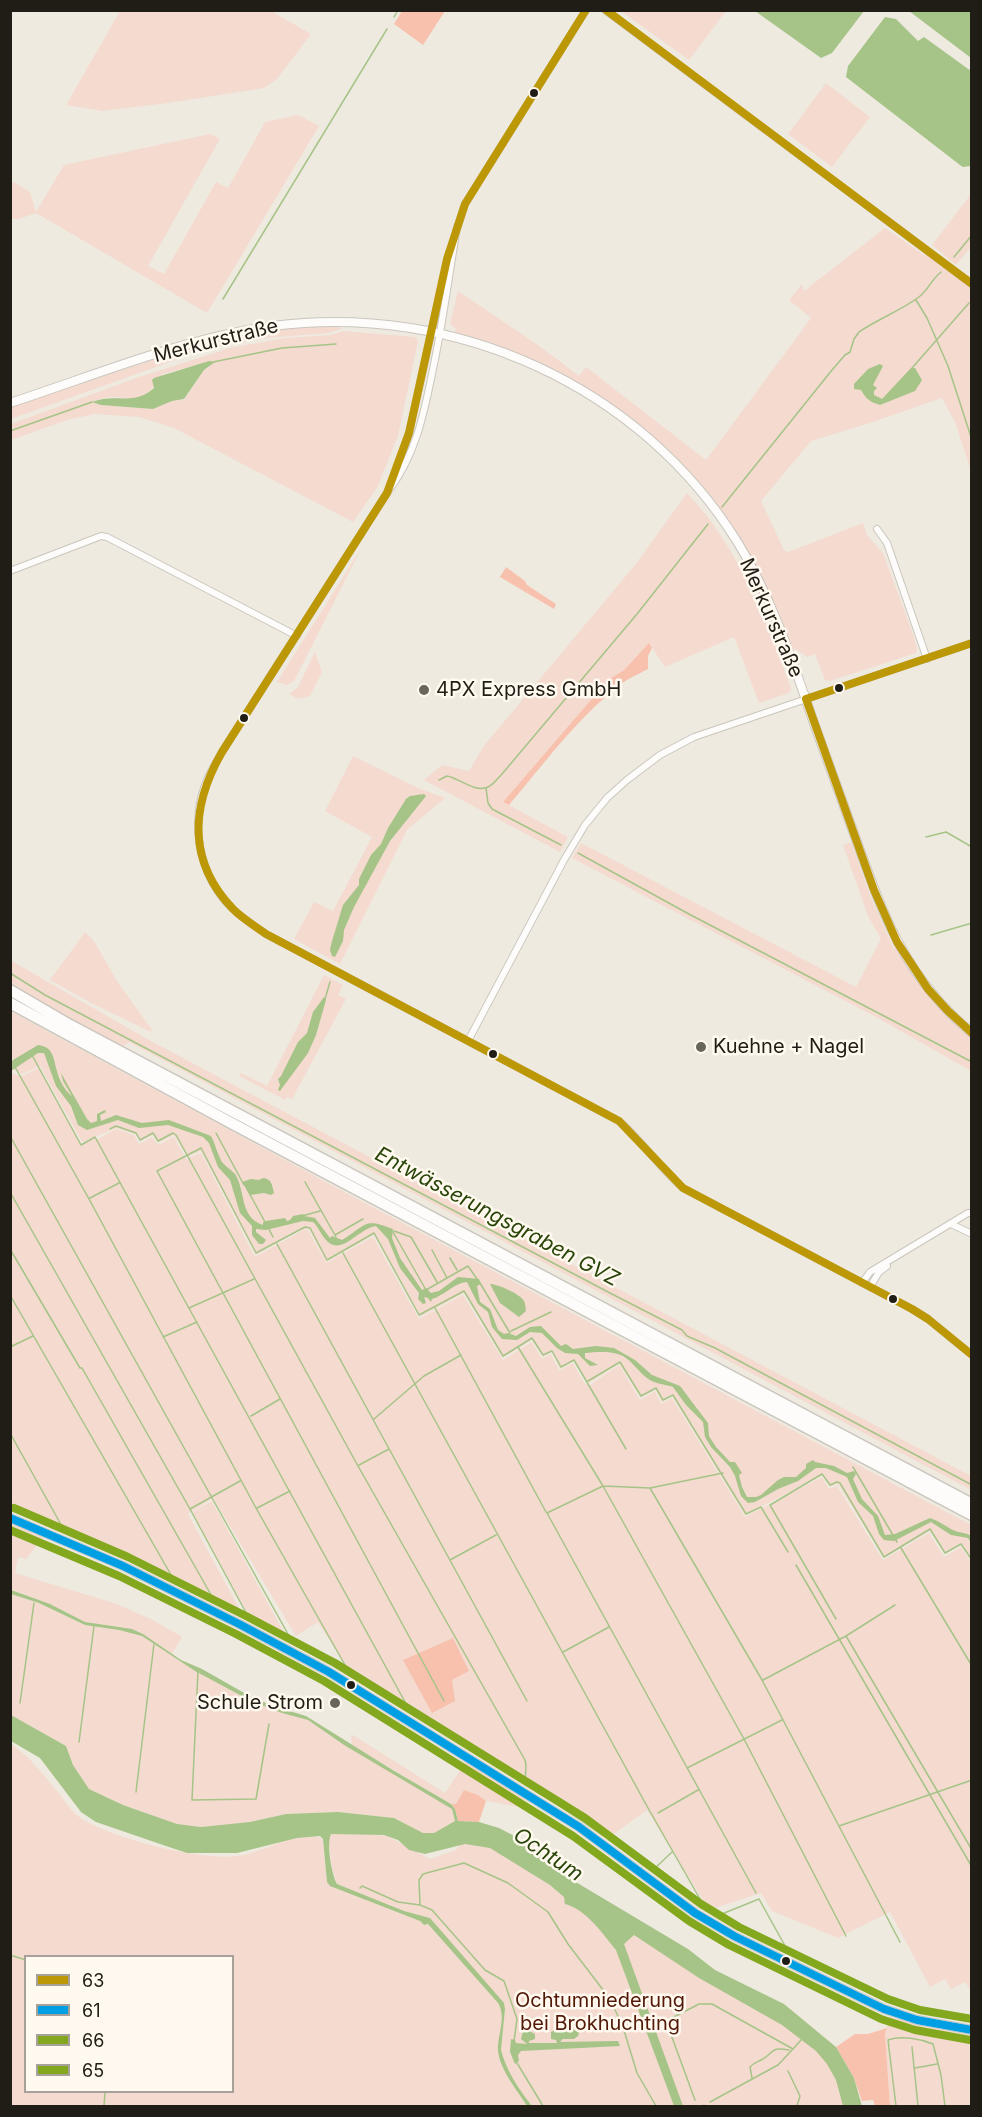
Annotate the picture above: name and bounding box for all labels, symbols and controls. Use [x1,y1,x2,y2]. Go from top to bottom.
unlabelled marker [528,87,540,99]
street label: Merkurstraße [151,314,281,368]
street label: Merkurstraße [734,555,808,681]
place label: 4PX Express GmbH [436,678,621,702]
unlabelled marker [833,682,845,694]
marker: 4PX Express GmbH [417,683,431,697]
unlabelled marker [238,712,250,724]
place label: Kuehne + Nagel [713,1035,864,1059]
marker: Kuehne + Nagel [694,1040,708,1054]
unlabelled marker [487,1048,499,1060]
water label: Entwässerungsgraben GVZ [371,1142,623,1292]
unlabelled marker [887,1293,899,1305]
unlabelled marker [345,1679,357,1691]
place label: Schule Strom [197,1691,323,1715]
marker: Schule Strom [328,1696,342,1710]
water label: Ochtum [509,1823,587,1887]
legend [24,1955,234,2093]
unlabelled marker [780,1955,792,1967]
text: 63 [82,1970,104,1991]
park label: Ochtumniederung bei Brokhuchting [515,1989,685,2036]
text: 61 [82,2000,100,2021]
text: 66 [82,2030,104,2051]
text: 65 [82,2060,104,2081]

